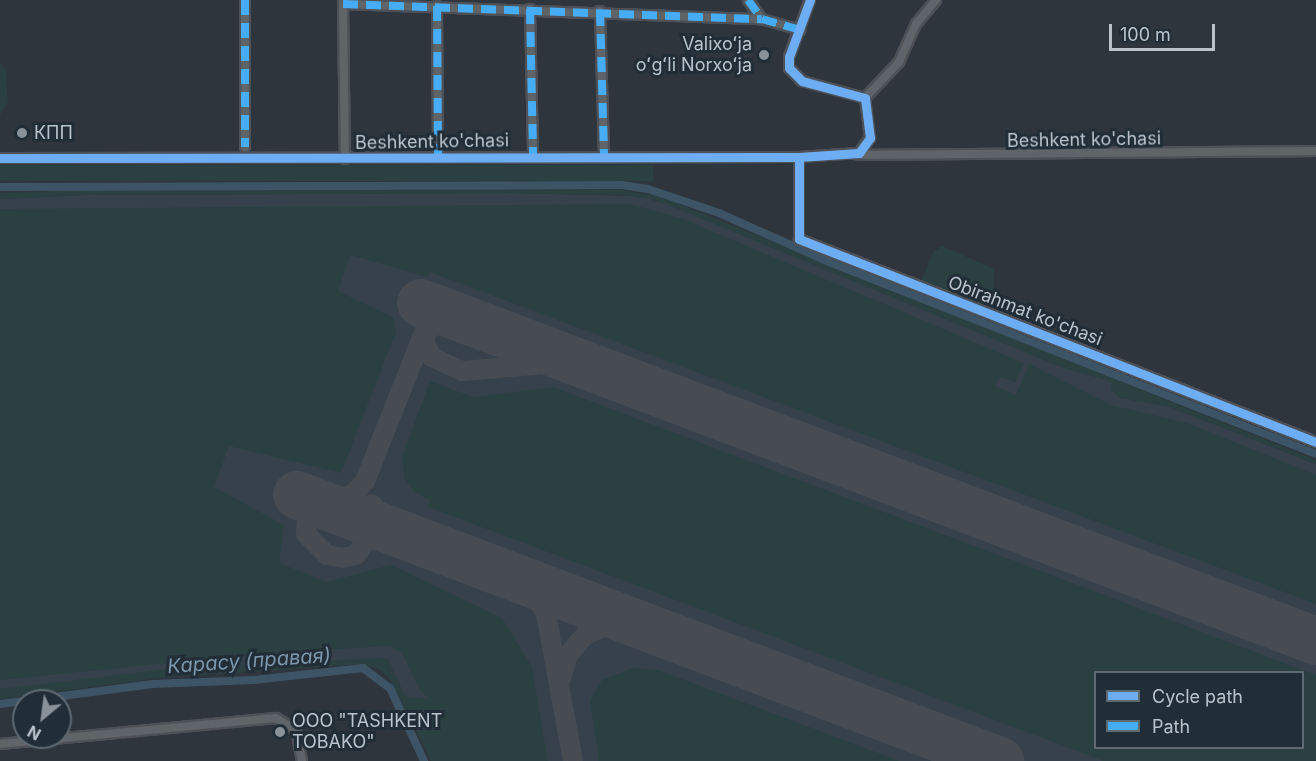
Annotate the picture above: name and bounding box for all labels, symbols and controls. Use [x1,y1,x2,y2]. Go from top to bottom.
scale bar [1112,12,1218,50]
text: 100 m [1120,24,1171,45]
place label: Valixoʻja oʻgʻli Norxoʻja [636,34,752,76]
marker: Valixoʻja oʻgʻli Norxoʻja [757,48,771,62]
place label: КПП [34,122,73,144]
marker: КПП [15,126,29,140]
street label: Beshkent ko'chasi [1007,128,1161,152]
street label: Beshkent ko'chasi [355,130,509,154]
street label: Obirahmat ko'chasi [945,272,1105,350]
water label: Карасу (правая) [166,643,332,679]
legend [1094,671,1304,749]
text: Cycle path [1152,686,1243,707]
north arrow [12,689,72,749]
place label: OOO "TASHKENT TOBAKO" [292,711,442,754]
text: Path [1152,716,1190,737]
text: N [24,721,44,745]
marker: OOO "TASHKENT TOBAKO" [273,725,287,739]

